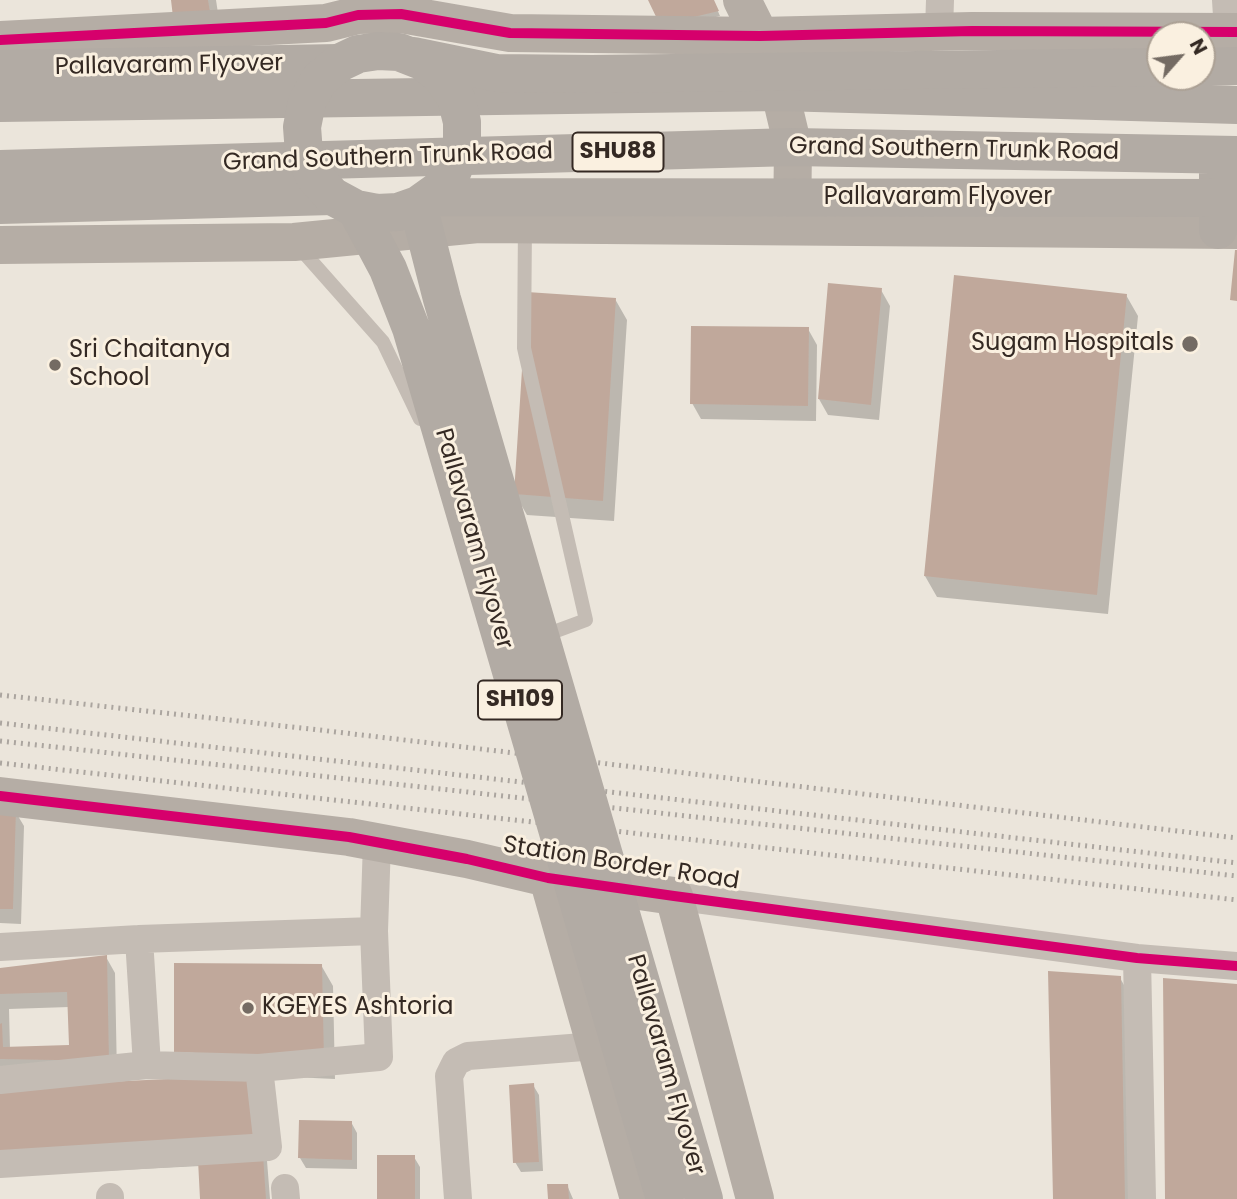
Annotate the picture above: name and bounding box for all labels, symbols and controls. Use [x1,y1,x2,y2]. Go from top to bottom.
north arrow [1146,21,1216,91]
text: N [1183,34,1213,59]
street label: Pallavaram Flyover [55,50,283,82]
road number: SHU88 [572,132,664,172]
street label: Grand Southern Trunk Road [789,133,1119,167]
street label: Grand Southern Trunk Road [223,138,553,178]
street label: Pallavaram Flyover [824,184,1052,212]
place label: Sugam Hospitals [971,330,1174,358]
marker: Sugam Hospitals [1180,334,1200,354]
place label: Sri Chaitanya School [69,337,230,393]
marker: Sri Chaitanya School [47,357,63,373]
street label: Pallavaram Flyover [428,425,518,653]
road number: SH109 [478,680,562,720]
street label: Station Border Road [501,831,741,897]
street label: Pallavaram Flyover [620,951,710,1179]
place label: KGEYES Ashtoria [262,994,453,1022]
marker: KGEYES Ashtoria [240,1000,256,1016]

